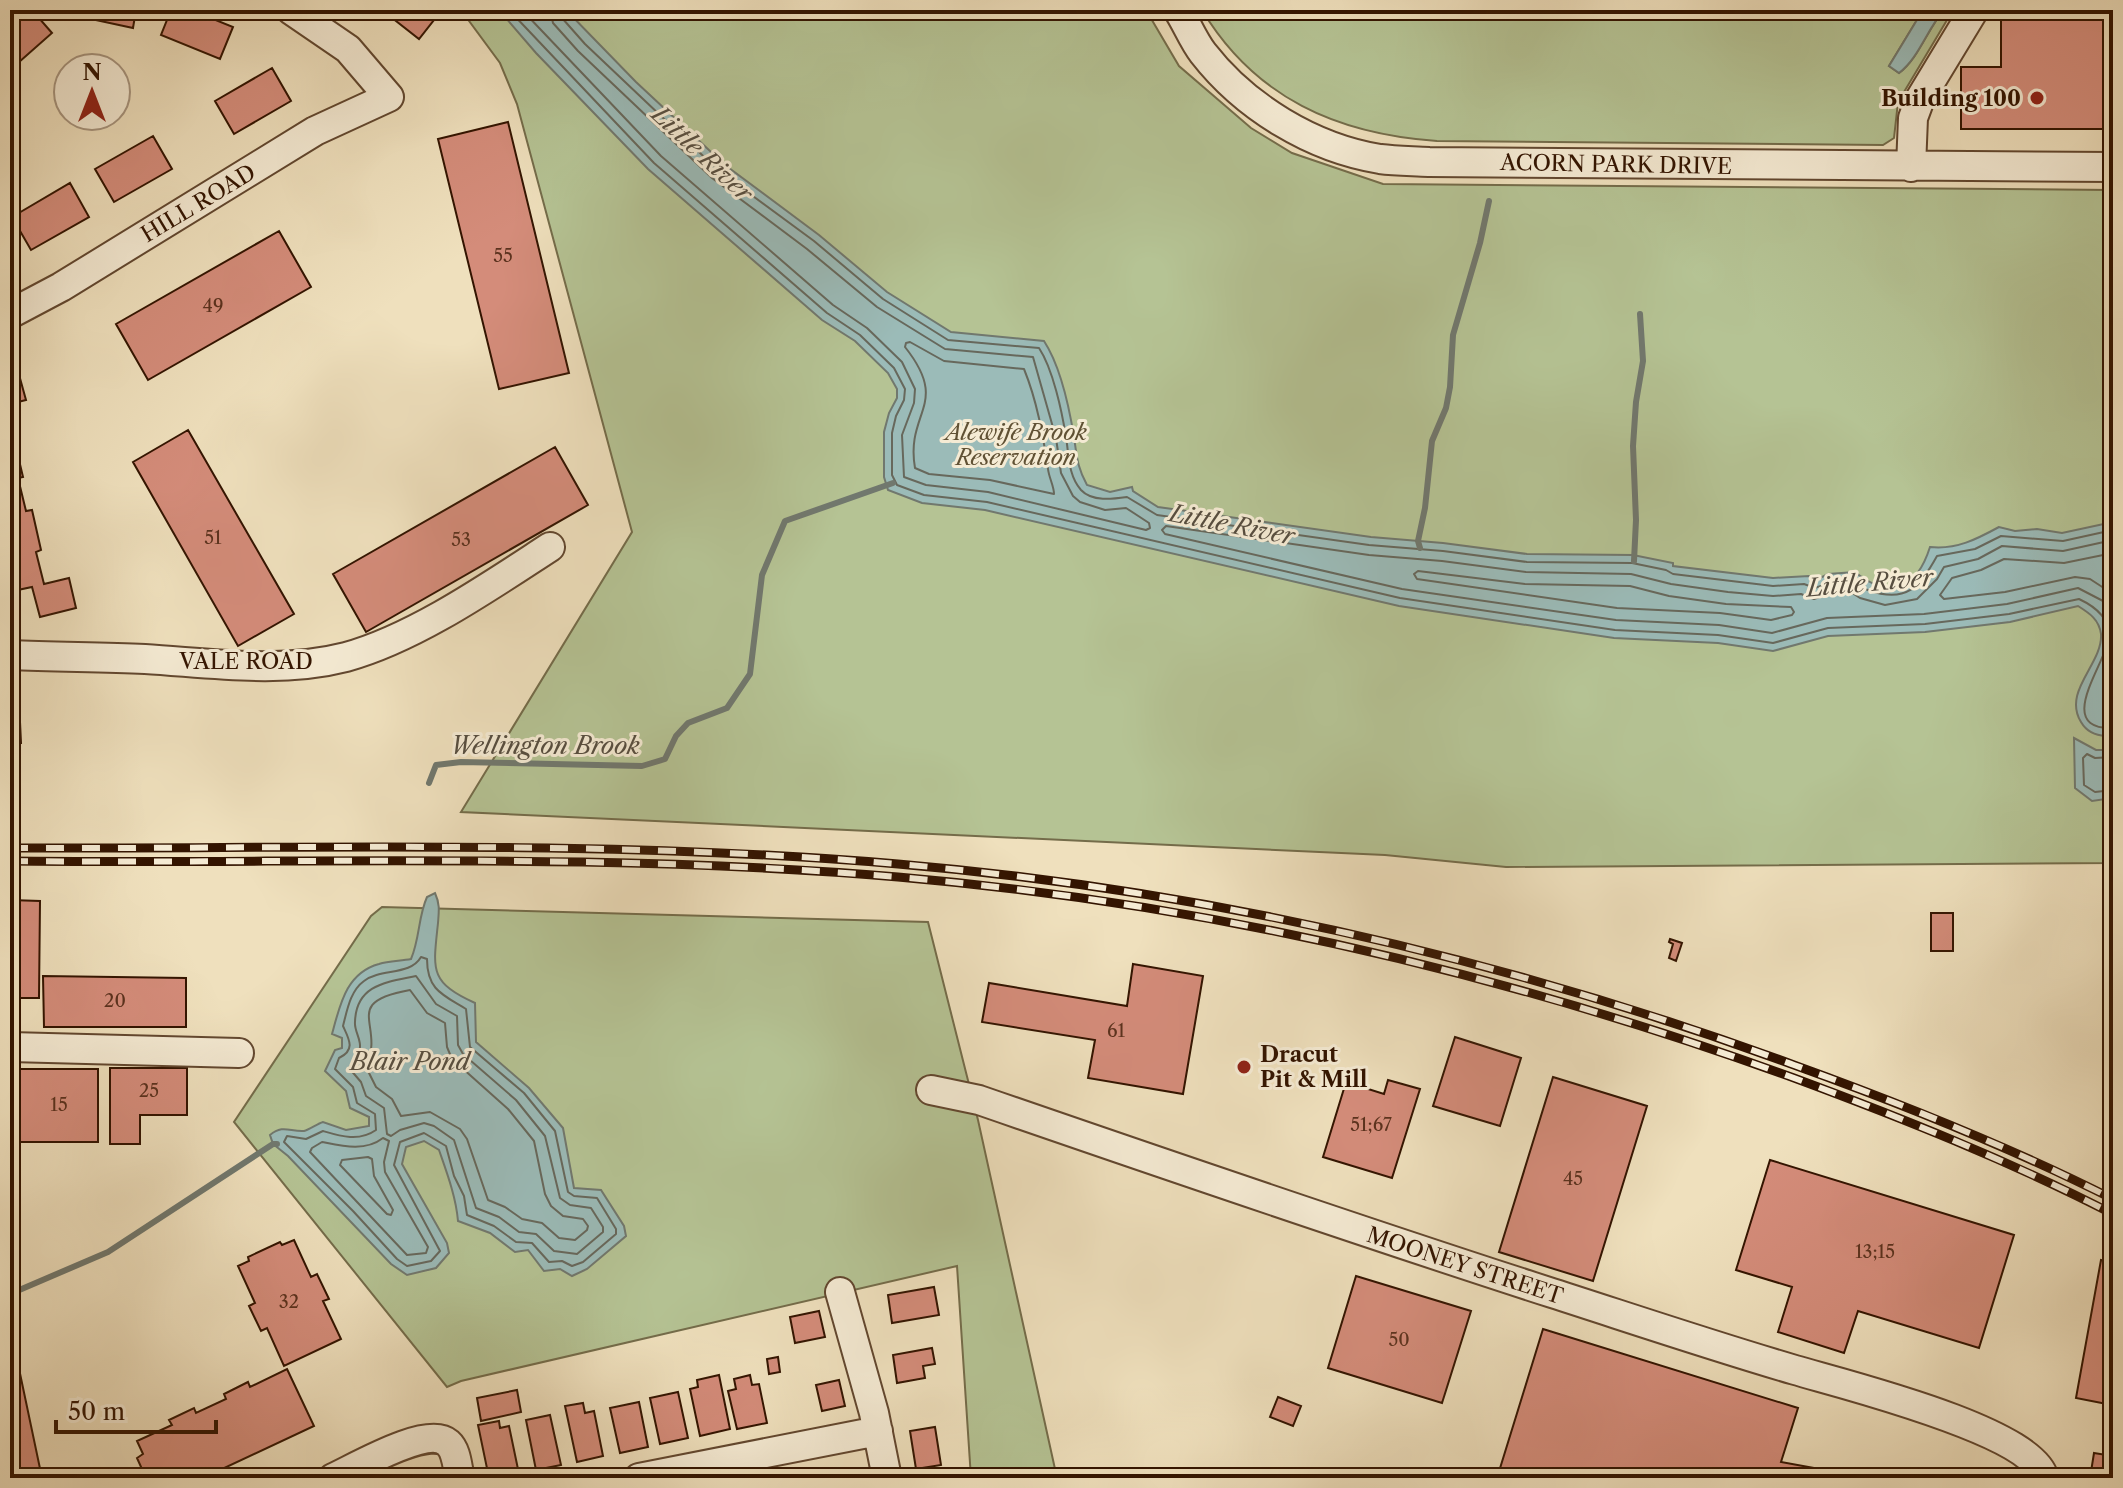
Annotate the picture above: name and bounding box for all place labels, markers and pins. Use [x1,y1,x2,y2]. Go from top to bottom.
place label: Building 100 [1881,85,2021,112]
marker: Building 100 [2028,89,2046,107]
place label: Dracut Pit & Mill [1260,1041,1368,1093]
marker: Dracut Pit & Mill [1235,1058,1253,1076]

